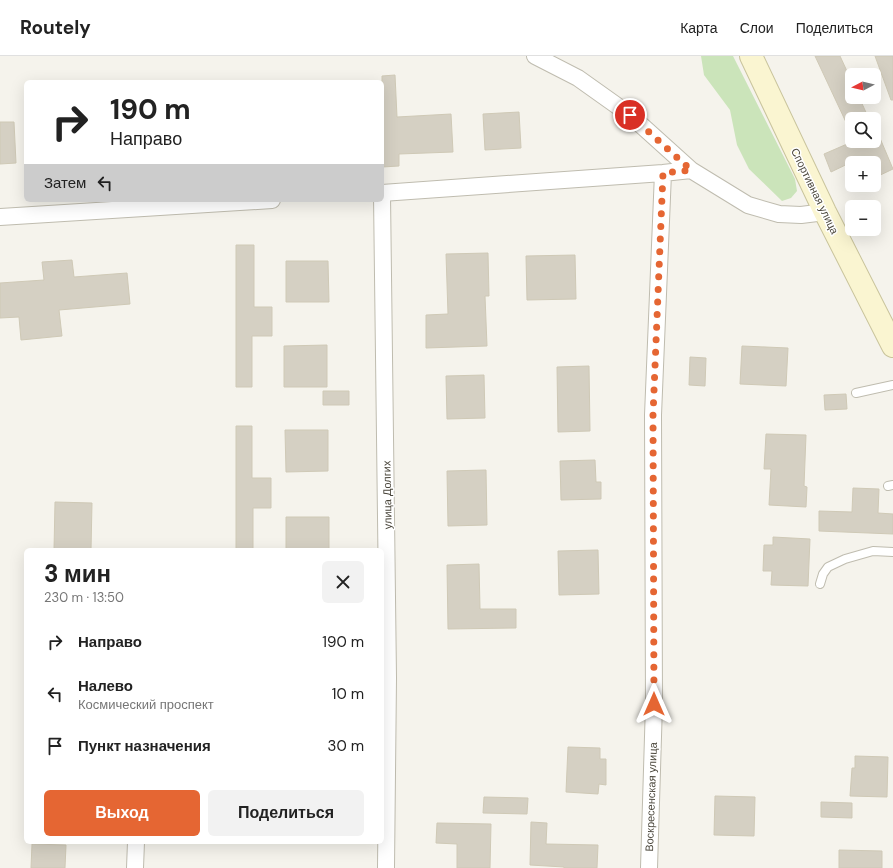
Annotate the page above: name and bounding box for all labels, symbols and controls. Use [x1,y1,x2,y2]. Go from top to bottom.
text: Routely [20,15,91,40]
text: Карта [680,19,718,37]
text: Слои [740,19,774,37]
text: Поделиться [796,19,873,37]
north arrow [845,68,881,104]
map controls [845,68,881,236]
text: 190 m [110,91,191,128]
icon: right [44,96,96,148]
pin [613,98,647,132]
icon: arrive [619,104,641,126]
button: search [845,112,881,148]
text: Направо [110,127,182,151]
street label: Спортивная улица [788,146,842,237]
button: + [845,156,881,192]
icon: left [94,172,116,194]
text: Затем [44,173,86,193]
button: − [845,200,881,236]
street label: улица Долгих [379,460,395,529]
text: 3 мин [44,558,111,589]
button: close [322,561,364,603]
text: 230 m · 13:50 [44,589,124,606]
icon: right [44,631,66,653]
text: Направо [78,632,142,652]
text: 190 m [322,632,364,652]
text: Налево [78,676,133,696]
icon: left [44,683,66,705]
position arrow [633,683,675,725]
text: 10 m [332,684,364,704]
text: Космический проспект [78,696,214,713]
icon: arrive [44,735,66,757]
text: Пункт назначения [78,736,211,756]
text: 30 m [328,736,364,756]
street label: Воскресенская улица [642,741,660,852]
button: Выход [44,790,200,836]
button: Поделиться [208,790,364,836]

